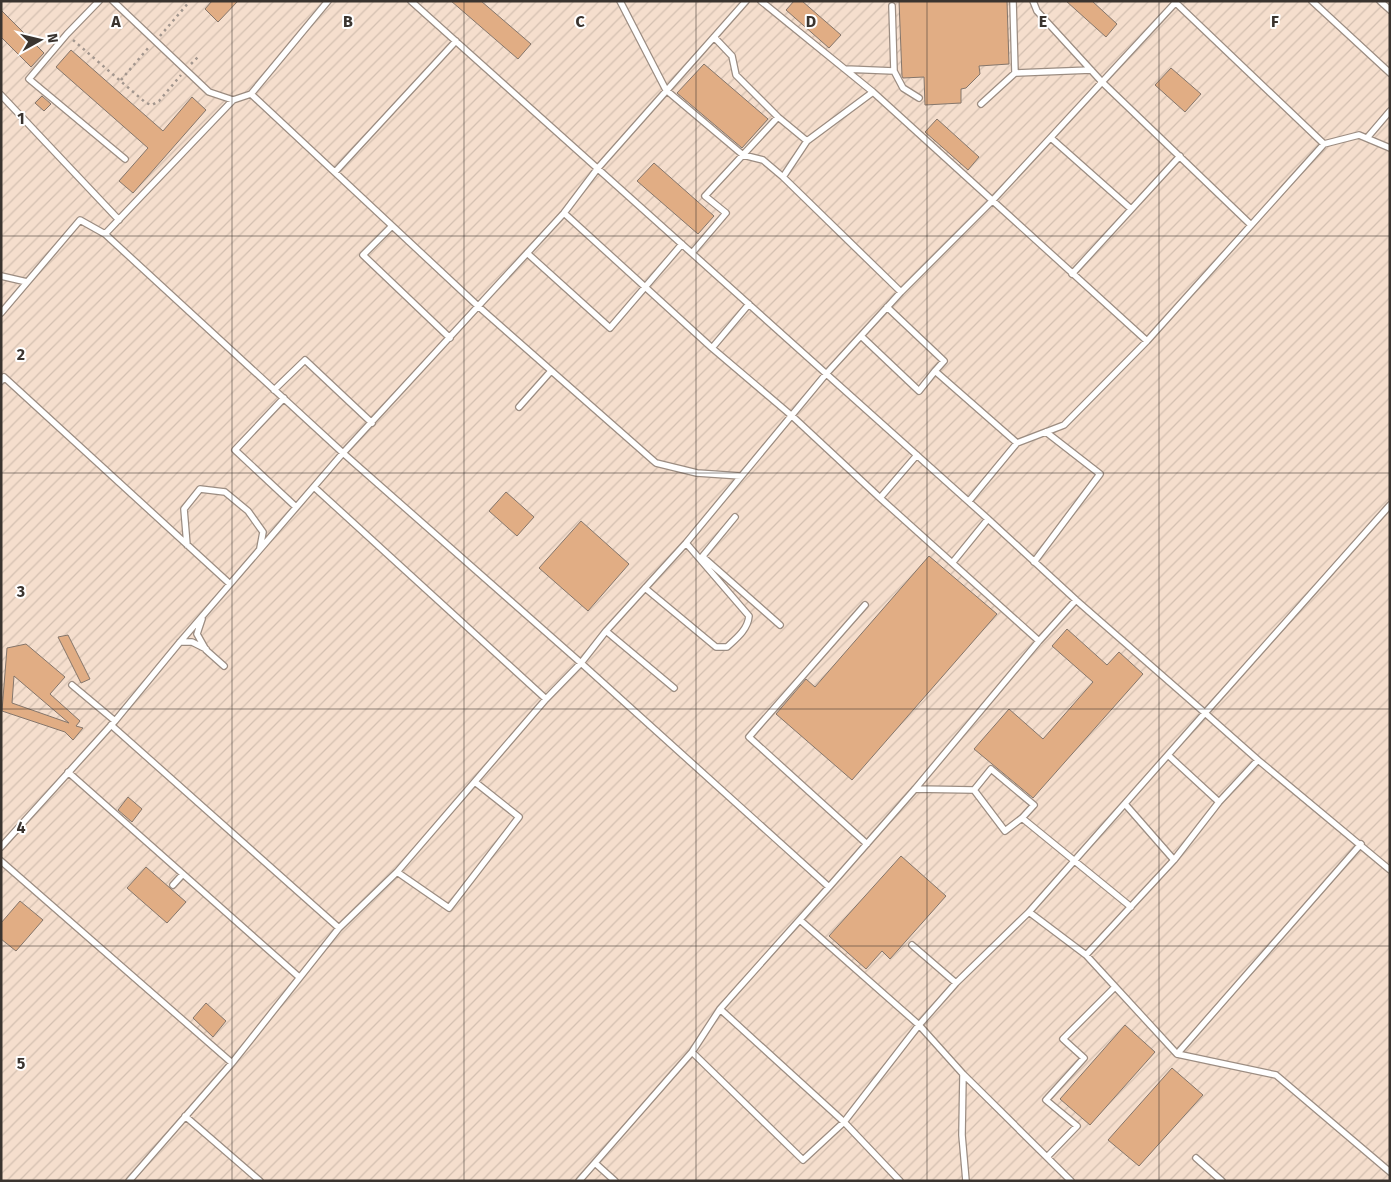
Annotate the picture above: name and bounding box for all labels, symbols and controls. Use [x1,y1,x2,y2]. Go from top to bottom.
text: A [110,12,121,31]
text: B [343,12,353,31]
text: C [575,12,585,31]
text: D [806,12,816,31]
text: E [1039,12,1047,31]
text: F [1271,12,1279,31]
north arrow [15,15,65,65]
text: N [43,32,61,44]
text: 1 [17,109,25,128]
text: 2 [17,345,25,364]
text: 3 [16,582,25,601]
text: 4 [16,818,26,837]
text: 5 [17,1054,26,1073]

